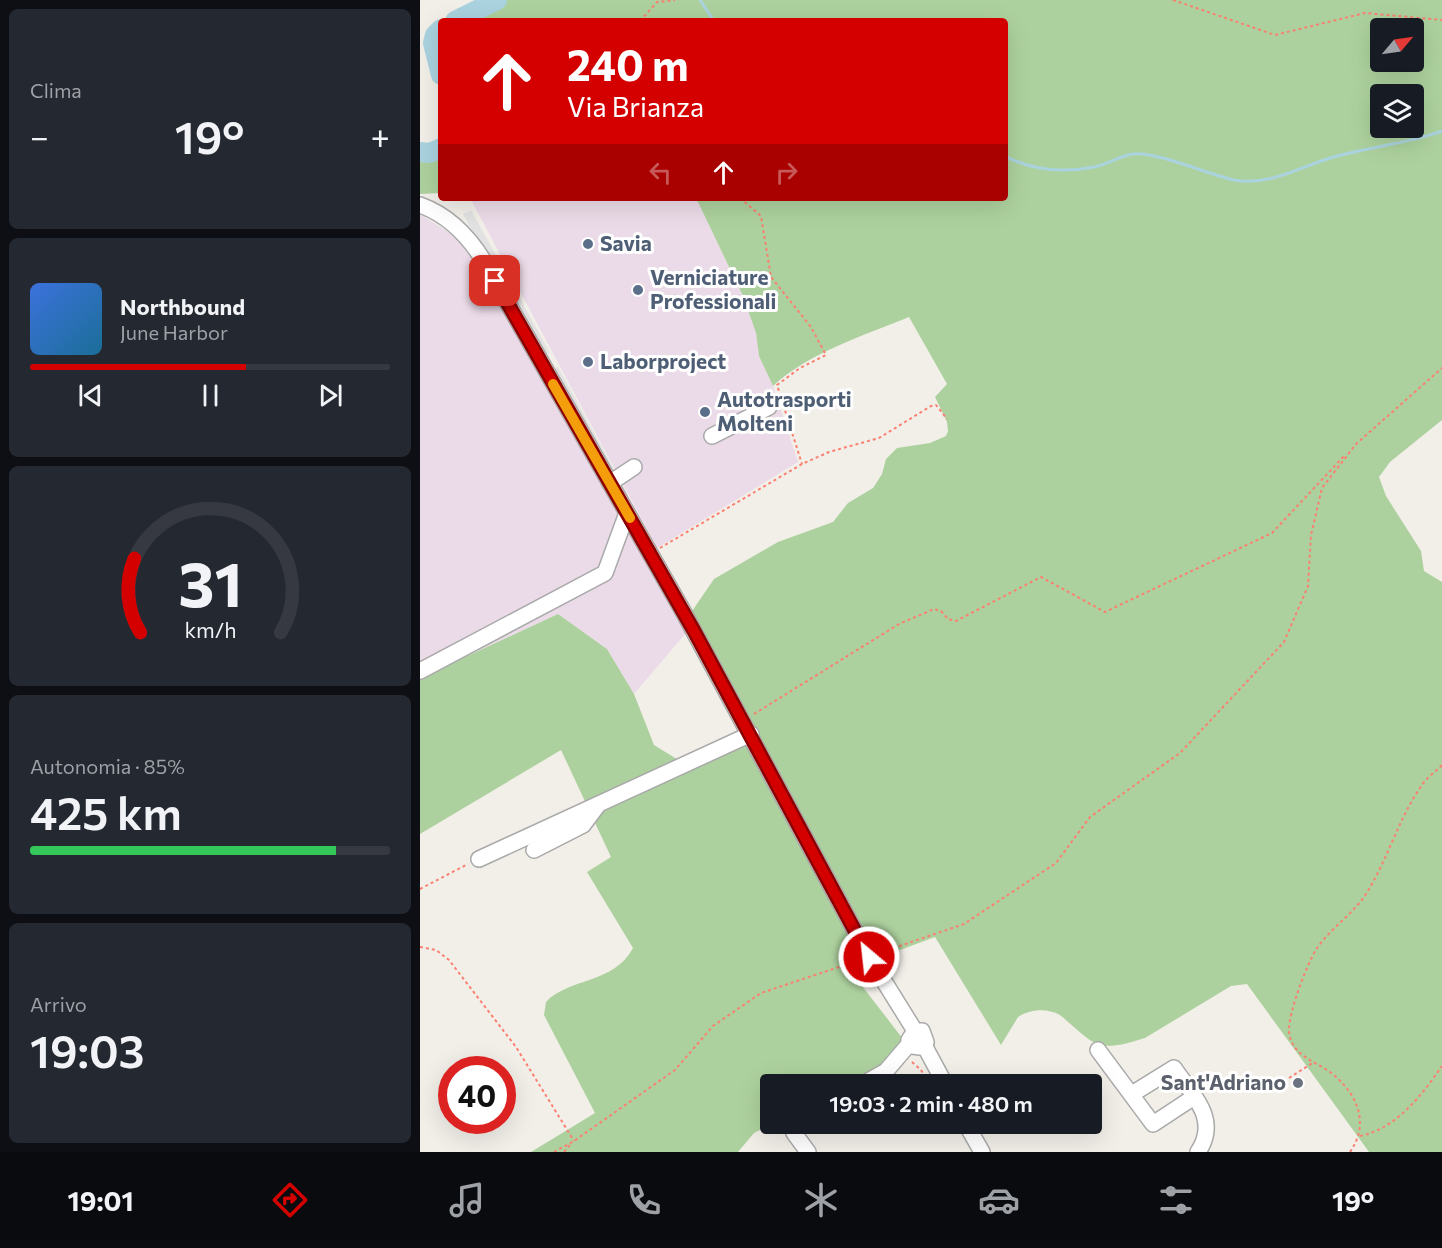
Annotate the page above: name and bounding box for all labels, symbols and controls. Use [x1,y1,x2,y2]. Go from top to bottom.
north arrow [1370,18,1424,72]
map controls [1370,18,1424,138]
text: 240 m [567,38,689,90]
icon: ahead [468,42,546,120]
text: Clima [30,78,82,102]
button: layers [1370,84,1424,138]
text: Via Brianza [567,90,704,123]
text: 19° [175,108,244,163]
text: − [30,115,49,156]
text: + [371,115,390,156]
icon: left [644,156,677,189]
icon: ahead [707,156,740,189]
icon: right [770,156,803,189]
place label: Savia [600,230,652,255]
marker: Savia [581,237,595,251]
pin [469,255,520,306]
icon: arrive [478,264,511,297]
place label: Verniciature Professionali [650,264,776,313]
marker: Verniciature Professionali [631,283,645,297]
text: Northbound [120,293,245,320]
text: June Harbor [120,320,228,344]
place label: Laborproject [600,348,726,373]
marker: Laborproject [581,355,595,369]
icon: previous [74,379,107,412]
icon: pause [194,379,227,412]
icon: next [314,379,347,412]
place label: Autotrasporti Molteni [717,386,852,435]
marker: Autotrasporti Molteni [698,405,712,419]
text: 31 [178,544,242,620]
text: km/h [184,616,236,642]
text: Autonomia · 85% [30,754,185,778]
text: 425 km [30,784,182,839]
position arrow [837,925,901,989]
text: Arrivo [30,992,87,1016]
text: 19:03 [30,1022,145,1077]
speed limit sign: 40 [438,1056,516,1134]
place label: Sant'Adriano [1161,1069,1286,1094]
marker: Sant'Adriano [1291,1076,1305,1090]
text: 19:03 · 2 min · 480 m [829,1090,1033,1117]
icon: directions [269,1179,311,1221]
icon: music [446,1179,488,1221]
icon: phone [623,1179,665,1221]
icon: climate [800,1179,842,1221]
icon: car [978,1179,1020,1221]
icon: filters [1155,1179,1197,1221]
text: 19:01 [68,1184,134,1217]
text: 19° [1332,1184,1374,1217]

